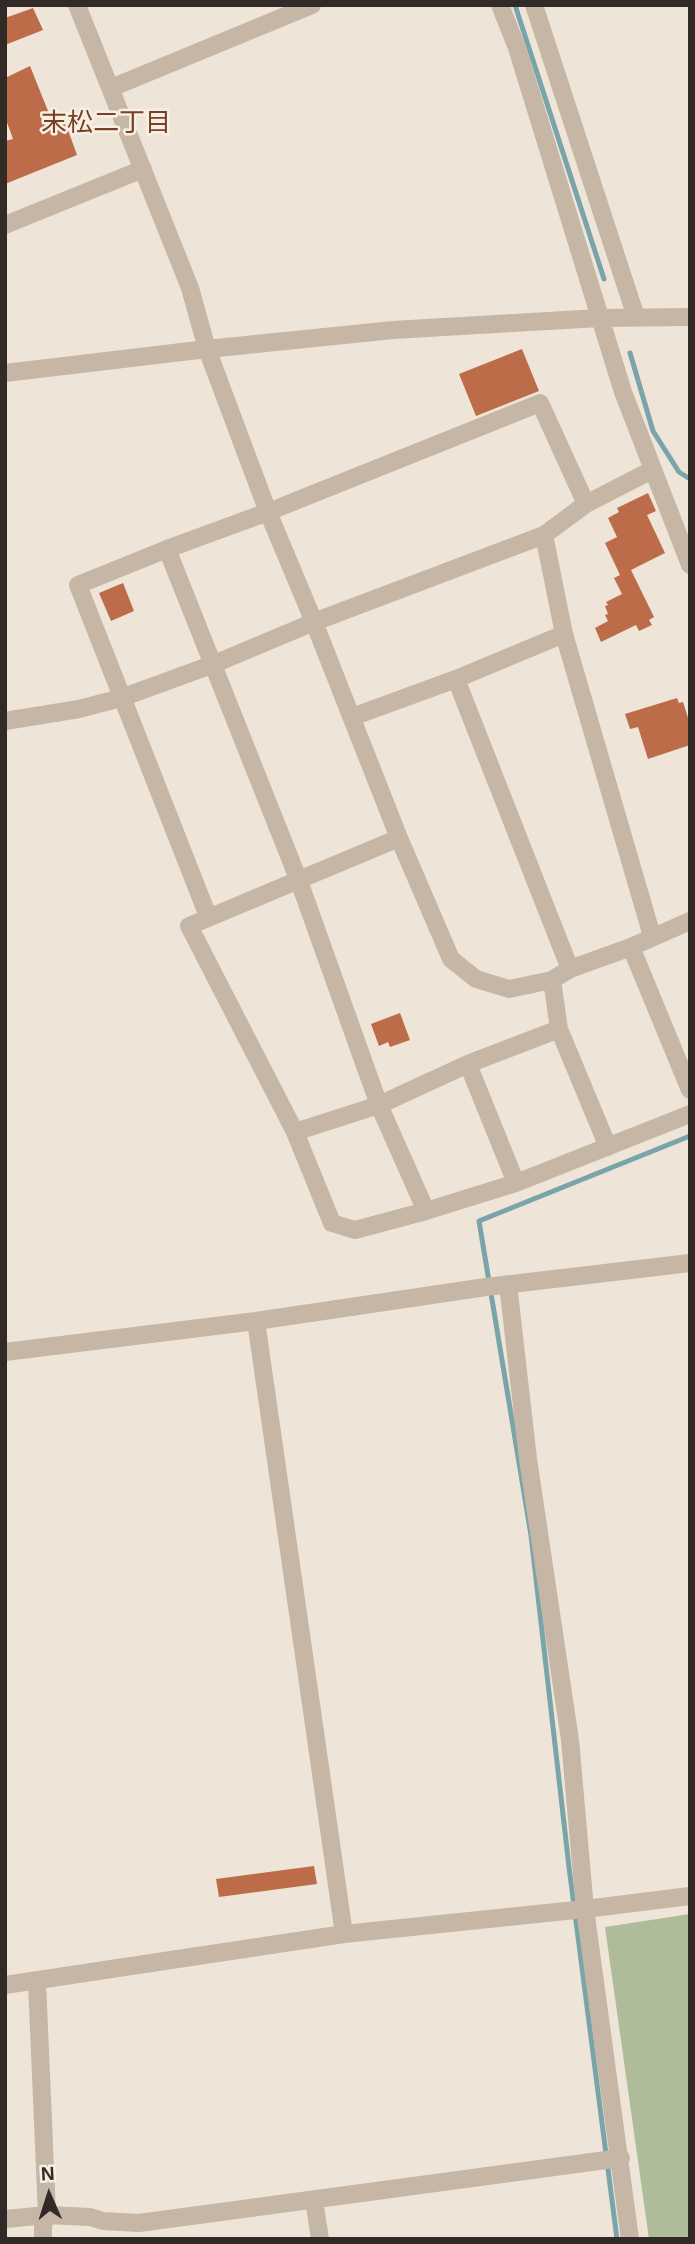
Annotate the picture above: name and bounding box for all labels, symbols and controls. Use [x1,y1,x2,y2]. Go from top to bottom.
district label: 末松二丁目 [41,108,171,140]
north arrow [14,2160,84,2230]
text: N [40,2163,55,2184]

